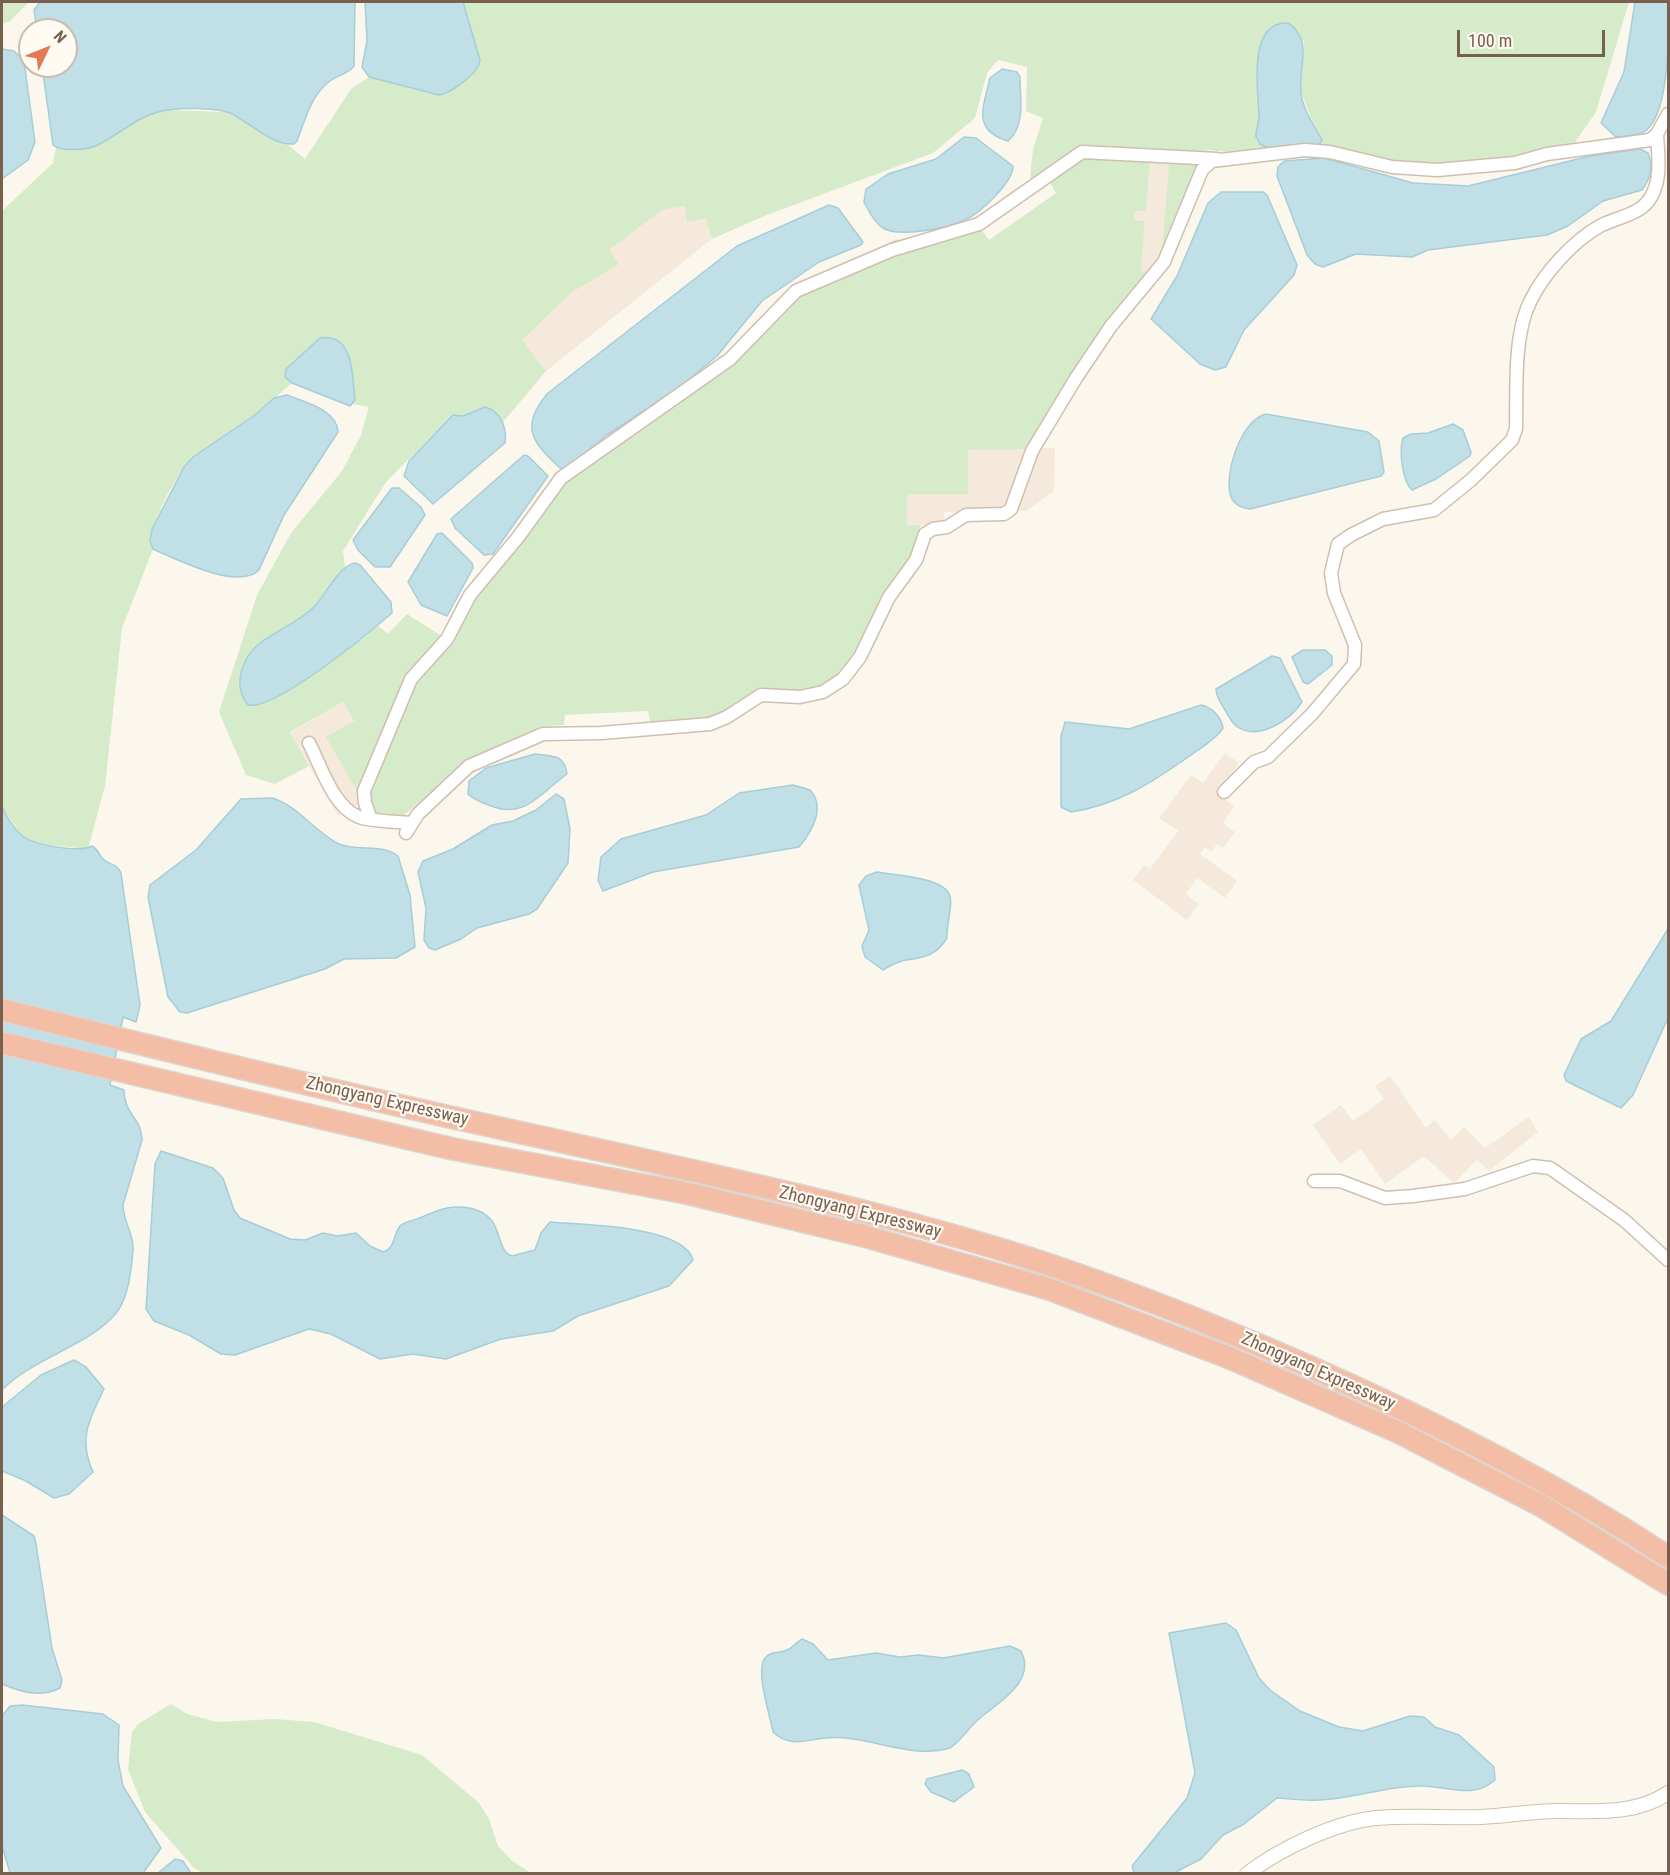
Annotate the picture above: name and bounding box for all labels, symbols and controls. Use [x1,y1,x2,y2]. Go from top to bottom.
north arrow [18,18,78,78]
scale bar [1460,18,1608,56]
text: N [50,27,70,47]
text: 100 m [1468,30,1512,51]
street label: Zhongyang Expressway [304,1073,470,1131]
street label: Zhongyang Expressway [777,1182,943,1244]
street label: Zhongyang Expressway [1238,1328,1398,1416]

